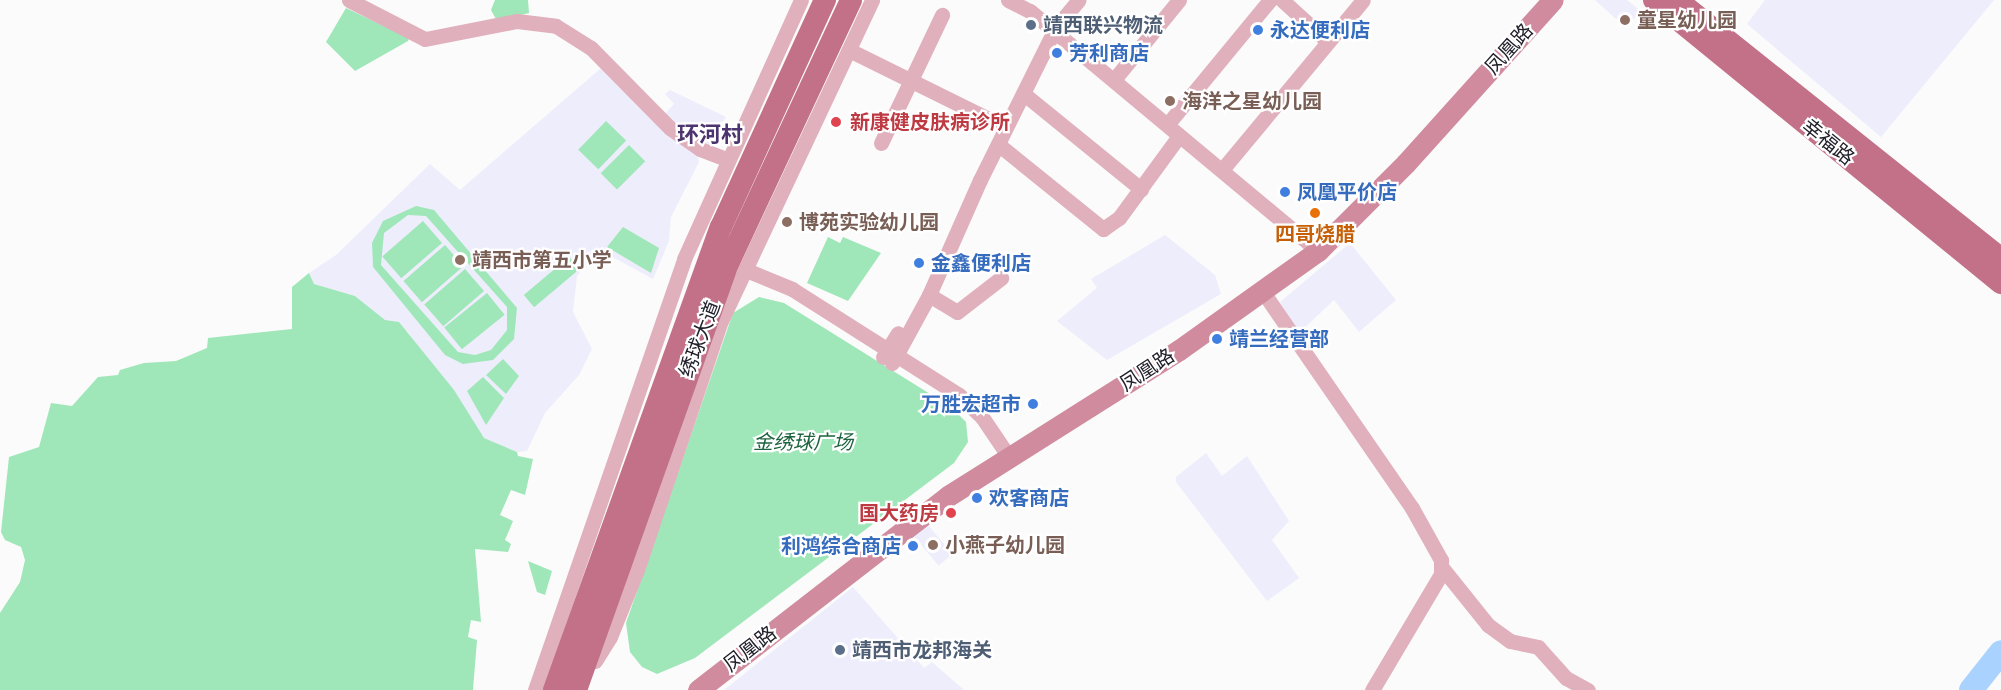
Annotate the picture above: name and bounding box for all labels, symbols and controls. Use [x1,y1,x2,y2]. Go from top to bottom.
place label: 童星幼儿园 [1637,8,1737,32]
place label: 靖西联兴物流 [1043,13,1163,37]
marker: 童星幼儿园 [1618,13,1632,27]
marker: 靖西联兴物流 [1024,18,1038,32]
place label: 永达便利店 [1270,18,1370,42]
street label: 凤凰路 [1480,19,1538,79]
marker: 永达便利店 [1251,23,1265,37]
place label: 芳利商店 [1069,41,1149,65]
marker: 芳利商店 [1050,46,1064,60]
place label: 海洋之星幼儿园 [1182,89,1322,113]
marker: 海洋之星幼儿园 [1163,94,1177,108]
place label: 新康健皮肤病诊所 [850,110,1010,134]
marker: 新康健皮肤病诊所 [827,113,845,131]
street label: 幸福路 [1797,114,1859,170]
district label: 环河村 [677,122,743,148]
place label: 凤凰平价店 [1297,180,1397,204]
marker: 凤凰平价店 [1278,185,1292,199]
marker: 四哥烧腊 [1308,206,1322,220]
place label: 博苑实验幼儿园 [799,210,939,234]
marker: 博苑实验幼儿园 [780,215,794,229]
place label: 四哥烧腊 [1275,222,1355,246]
place label: 靖西市第五小学 [472,248,612,272]
place label: 金鑫便利店 [931,251,1031,275]
marker: 靖西市第五小学 [453,253,467,267]
marker: 金鑫便利店 [912,256,926,270]
street label: 绣球大道 [674,297,726,381]
place label: 靖兰经营部 [1229,327,1329,351]
marker: 靖兰经营部 [1210,332,1224,346]
street label: 凤凰路 [1115,344,1179,396]
place label: 万胜宏超市 [921,392,1021,416]
marker: 万胜宏超市 [1026,397,1040,411]
park label: 金绣球广场 [753,430,853,454]
place label: 欢客商店 [989,486,1069,510]
marker: 欢客商店 [970,491,984,505]
place label: 国大药房 [859,501,939,525]
marker: 国大药房 [944,506,958,520]
place label: 小燕子幼儿园 [945,533,1065,557]
place label: 利鸿综合商店 [781,534,901,558]
marker: 小燕子幼儿园 [926,538,940,552]
marker: 利鸿综合商店 [906,539,920,553]
street label: 凤凰路 [719,621,781,677]
place label: 靖西市龙邦海关 [852,638,992,662]
marker: 靖西市龙邦海关 [833,643,847,657]

